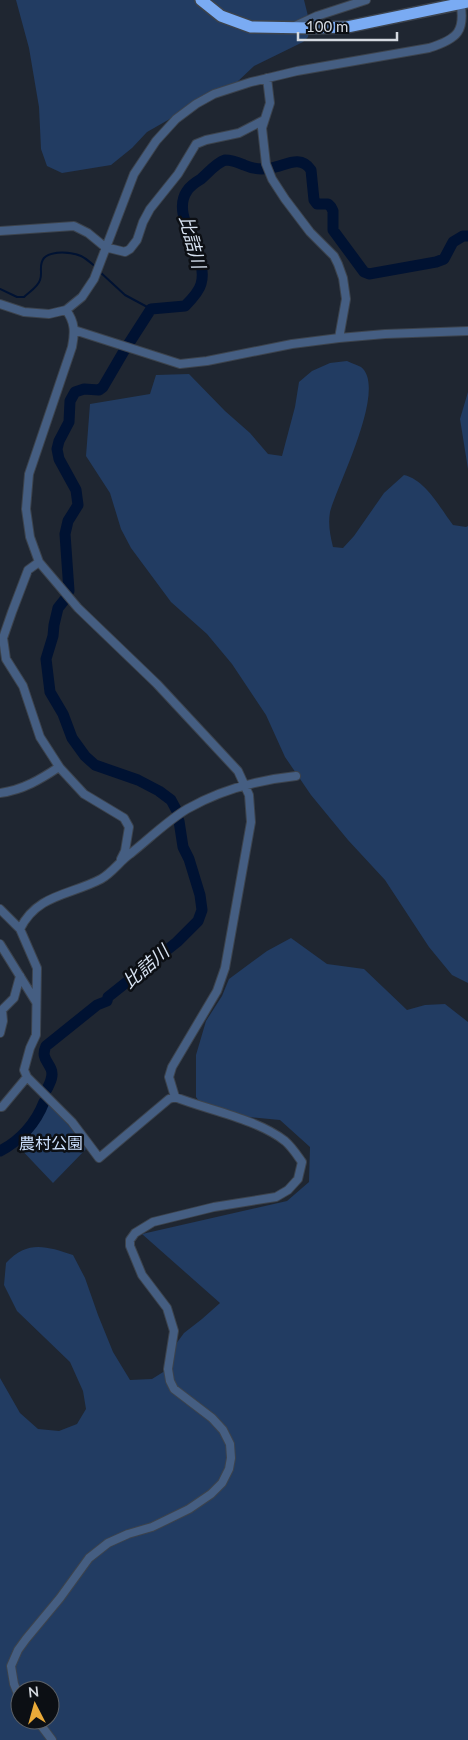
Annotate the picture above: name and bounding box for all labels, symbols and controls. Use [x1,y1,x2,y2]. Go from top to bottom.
scale bar [298,10,397,42]
text: 100 m [306,17,348,35]
water label: 比詰川 [175,213,211,273]
water label: 比詰川 [118,939,174,992]
park label: 農村公園 [19,1133,83,1152]
north arrow [10,1680,60,1730]
text: N [27,1683,40,1701]

